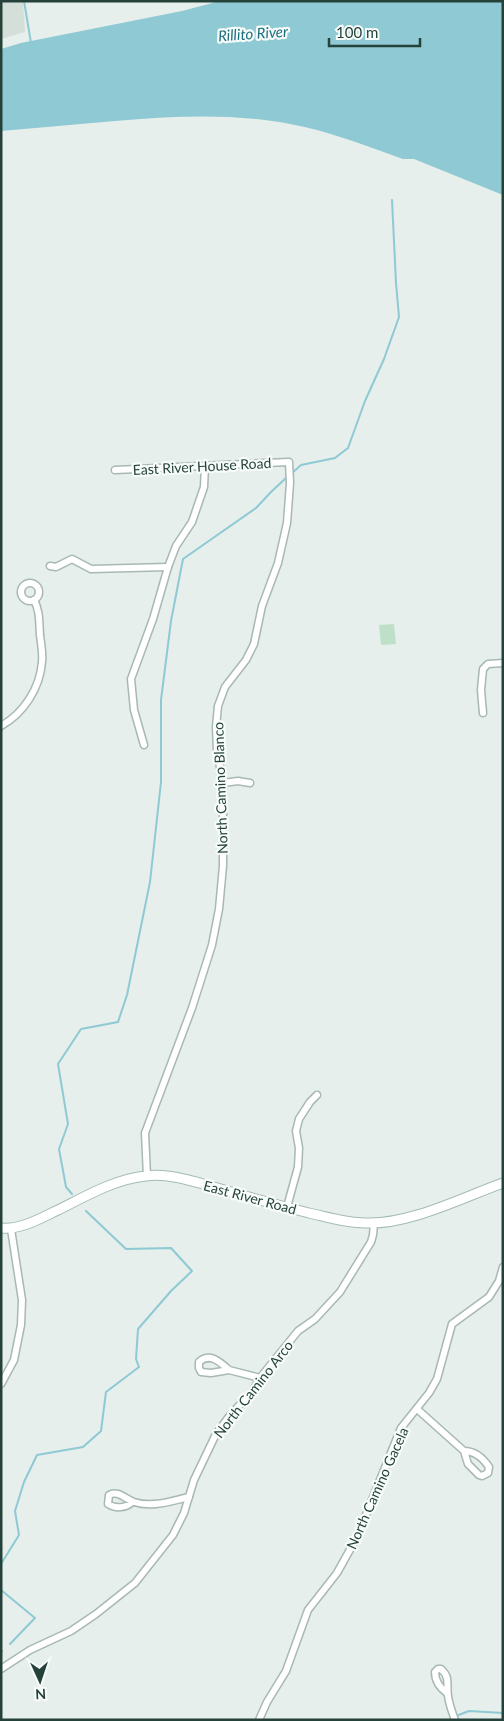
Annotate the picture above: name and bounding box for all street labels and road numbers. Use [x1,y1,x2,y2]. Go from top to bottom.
street label: East River House Road [132,454,272,478]
street label: North Camino Blanco [209,722,231,854]
street label: East River Road [202,1176,298,1218]
street label: North Camino Arco [210,1337,296,1441]
street label: North Camino Gacela [342,1424,412,1552]

